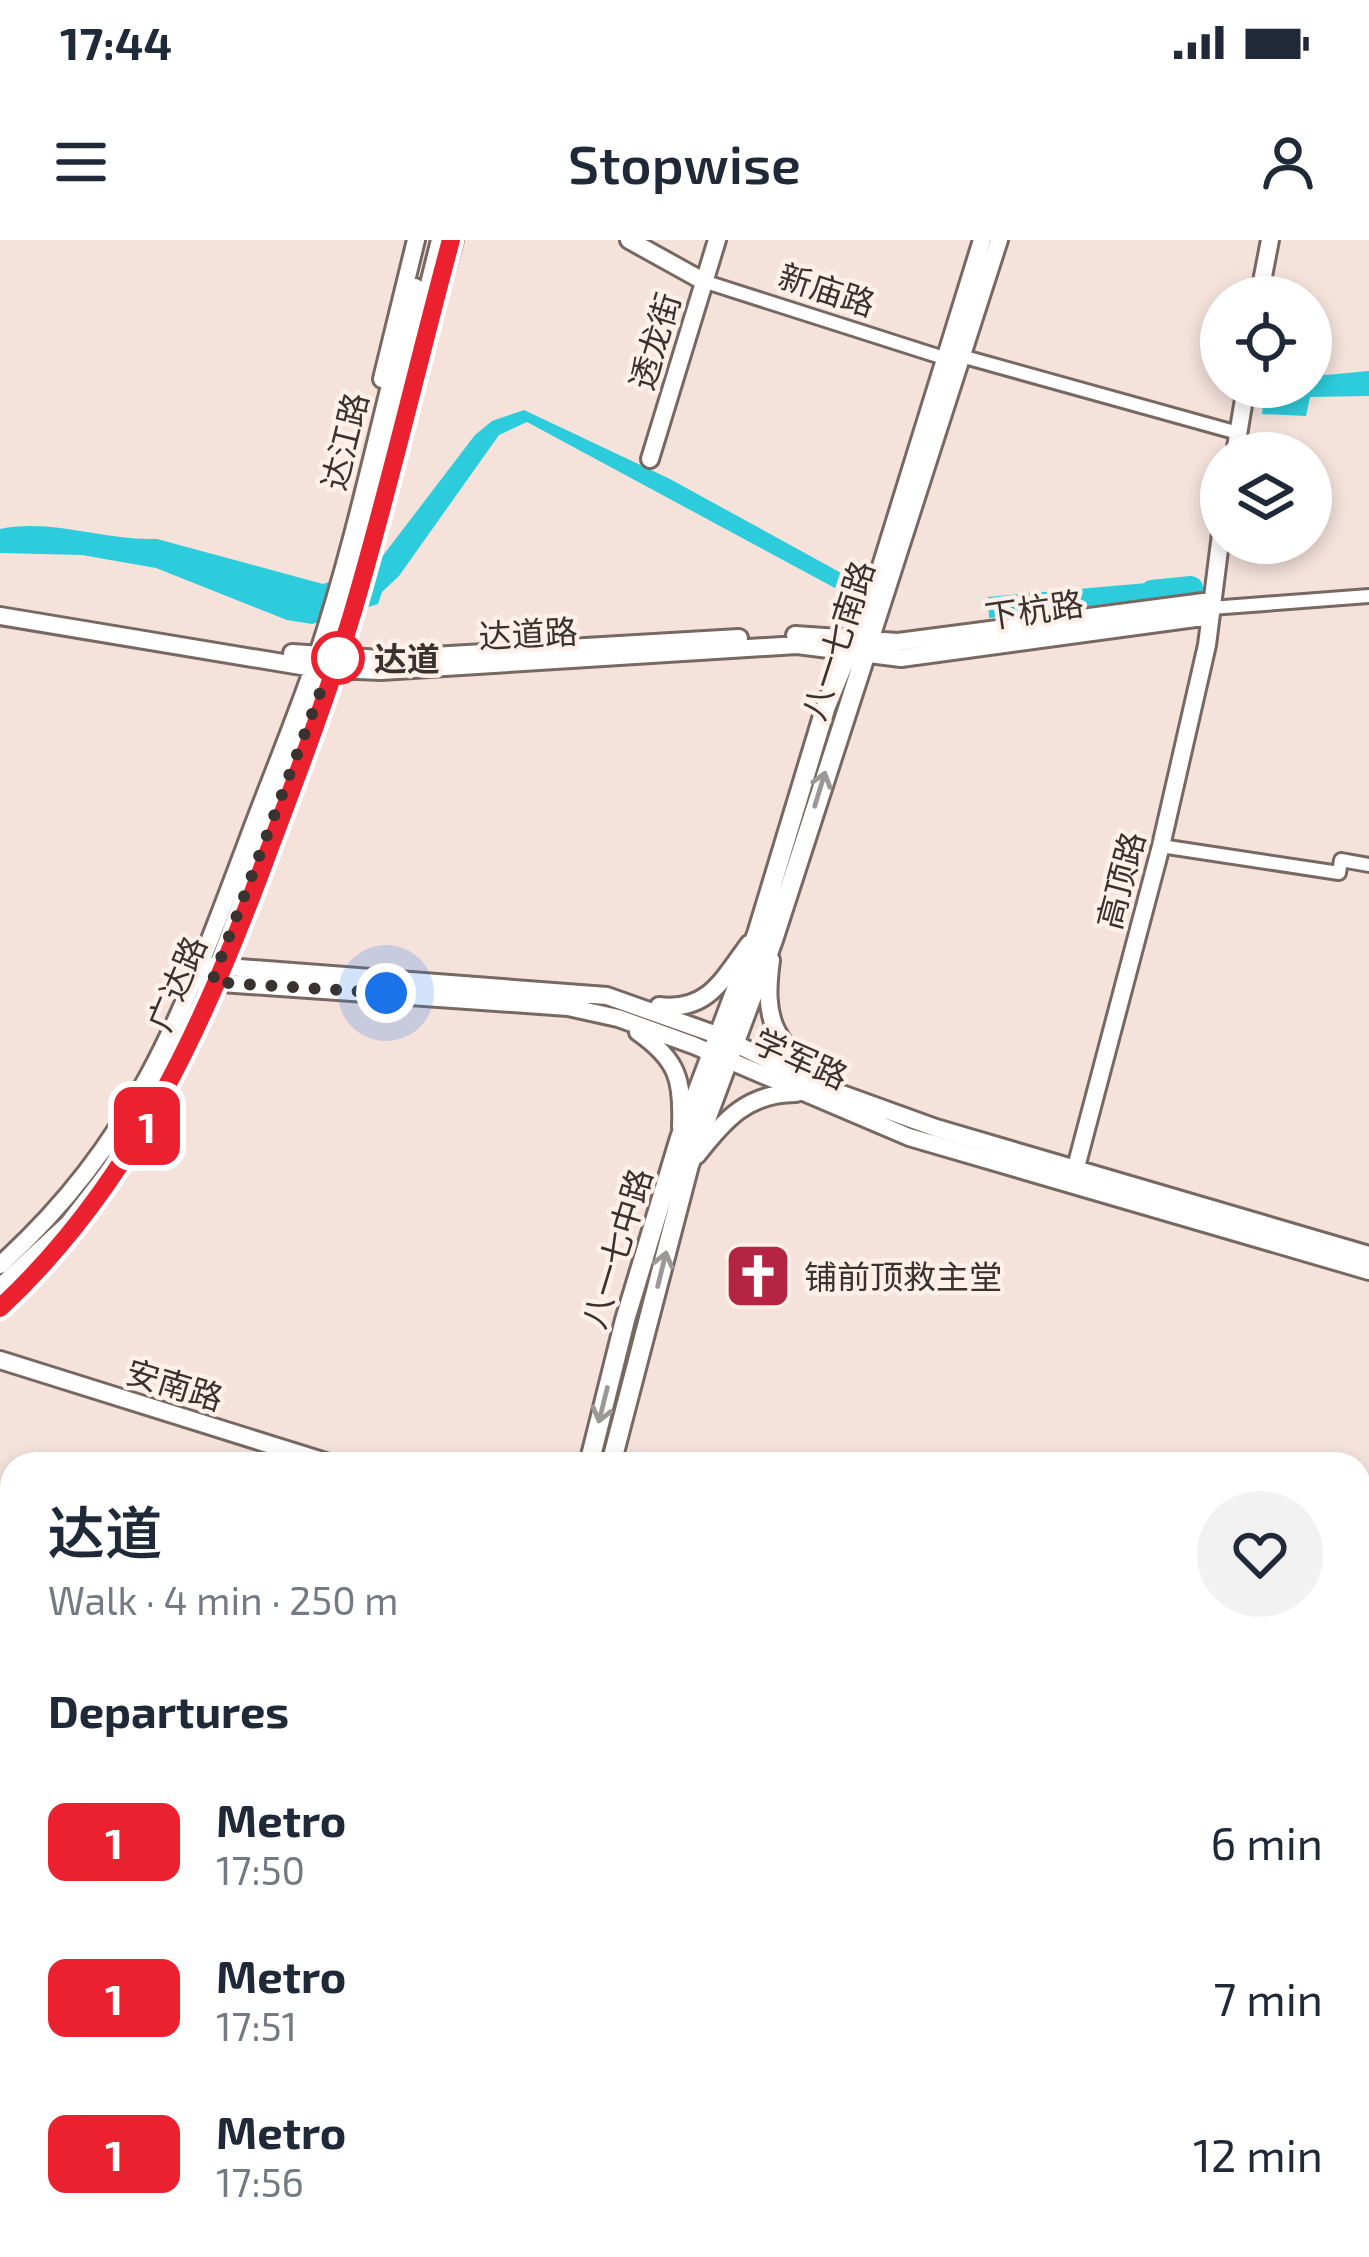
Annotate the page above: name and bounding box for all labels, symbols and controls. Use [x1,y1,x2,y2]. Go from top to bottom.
text: 17:44 [60,15,172,69]
icon: menu [48,129,114,195]
icon: person [1255,129,1321,195]
text: Stopwise [568,130,801,195]
street label: 新庙路 [774,255,880,323]
map controls [1200,276,1332,564]
button: locate [1200,276,1332,408]
street label: 透龙街 [620,288,688,394]
street label: 达江路 [313,388,375,494]
button: layers [1200,432,1332,564]
street label: 八一七南路 [792,555,882,725]
street label: 下杭路 [982,582,1086,636]
street label: 达道路 [478,610,578,656]
marker: 达道 [313,633,363,683]
place label: 达道 [374,638,440,678]
one-way arrow [810,771,832,809]
street label: 高顶路 [1088,827,1152,933]
street label: 广达路 [138,930,214,1036]
your location [356,963,416,1023]
street label: 学军路 [748,1020,854,1096]
line badge: 1 [108,1087,186,1165]
text: 1 [138,1101,156,1151]
street label: 八一七中路 [573,1163,659,1333]
church icon: 铺前顶救主堂 [723,1241,793,1311]
one-way arrow [652,1251,674,1289]
place label: 铺前顶救主堂 [804,1256,1002,1296]
street label: 安南路 [122,1350,228,1418]
one-way arrow [591,1385,613,1423]
button: heart [1197,1491,1323,1617]
text: 达道 [48,1497,162,1565]
text: Walk · 4 min · 250 m [48,1576,399,1623]
text: Departures [48,1683,289,1737]
text: Metro [216,1792,346,1846]
text: 6 min [1210,1815,1323,1869]
text: 1 [105,1817,123,1867]
text: 17:50 [216,1846,305,1893]
text: Metro [216,1948,346,2002]
text: 7 min [1213,1971,1323,2025]
text: 1 [105,1973,123,2023]
text: 17:51 [216,2002,297,2049]
text: Metro [216,2104,346,2158]
text: 12 min [1193,2127,1323,2181]
text: 1 [105,2129,123,2179]
text: 17:56 [216,2158,304,2205]

